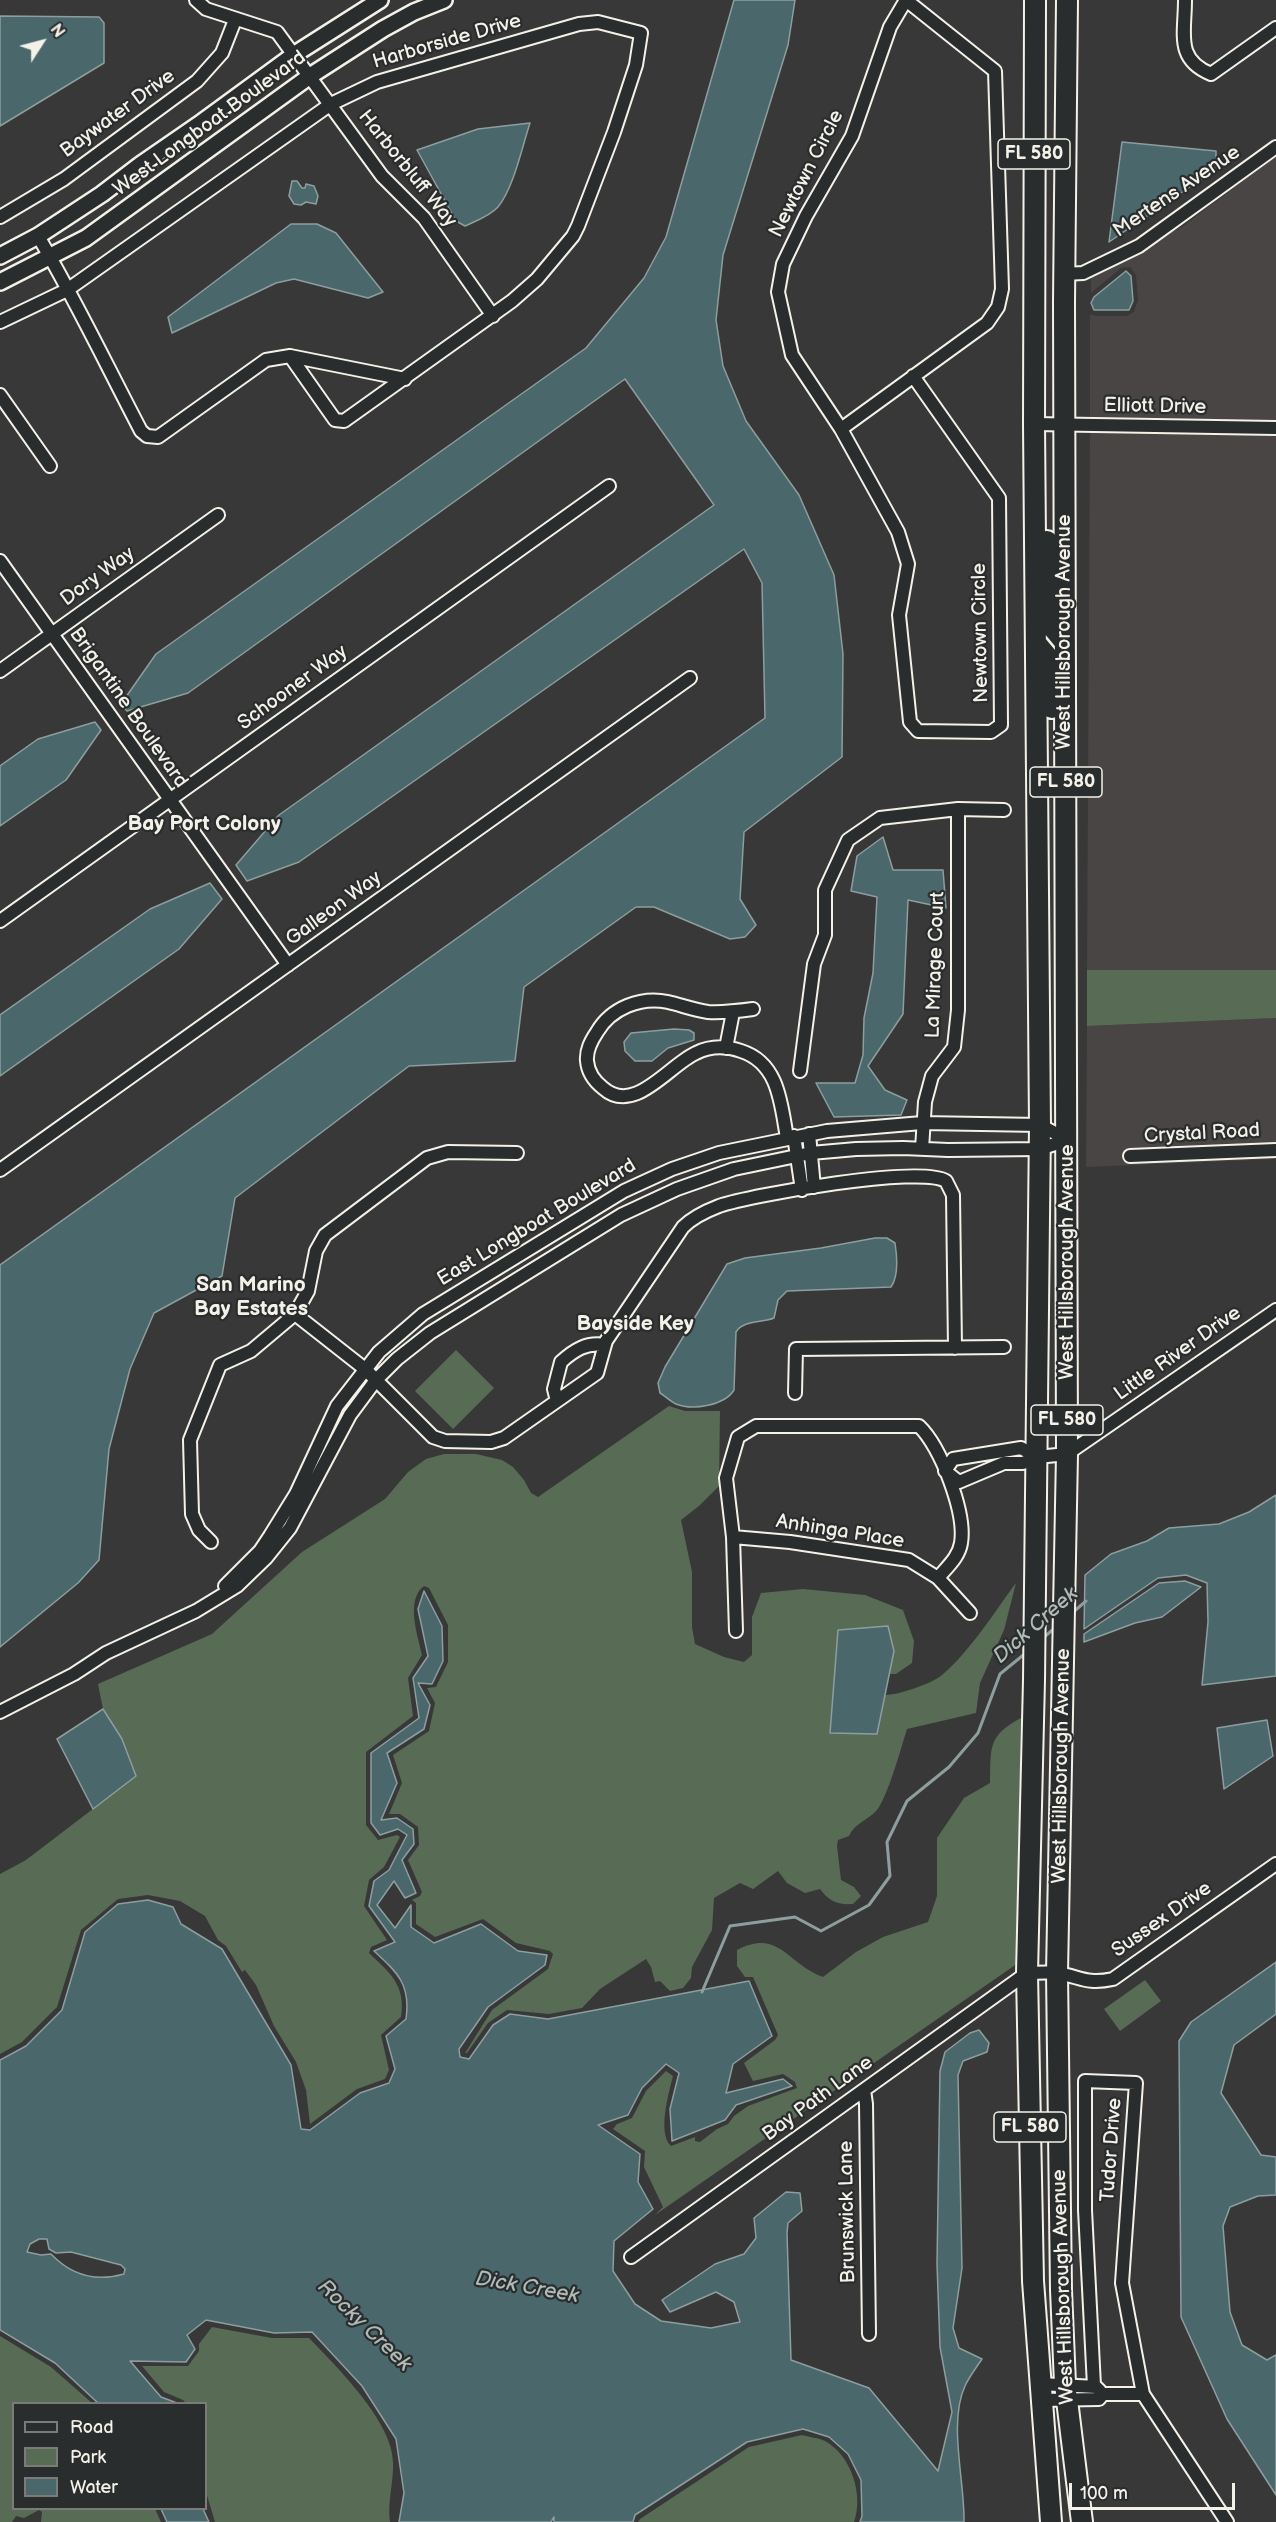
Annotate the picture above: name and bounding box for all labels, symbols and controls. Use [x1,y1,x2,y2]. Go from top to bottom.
street label: Harborside Drive [370,9,524,75]
north arrow [12,12,72,72]
text: N [46,21,68,42]
street label: West Longboat Boulevard [109,46,311,202]
street label: Baywater Drive [56,64,180,164]
street label: Harborbluff Way [352,106,462,232]
street label: Newtown Circle [765,106,849,242]
road number: FL 580 [998,139,1070,169]
street label: Mertens Avenue [1109,141,1245,243]
street label: Elliott Drive [1103,394,1207,420]
street label: West Hillsborough Avenue [1053,514,1077,750]
street label: Dory Way [56,542,140,612]
street label: Newtown Circle [968,563,994,703]
street label: Brigantine Boulevard [64,623,192,793]
street label: Schooner Way [233,640,353,736]
road number: FL 580 [1030,767,1102,797]
district label: Bay Port Colony [127,812,281,838]
street label: Galleon Way [281,866,387,952]
street label: La Mirage Court [921,891,951,1039]
street label: Crystal Road [1143,1119,1261,1149]
street label: West Hillsborough Avenue [1056,1144,1080,1380]
street label: East Longboat Boulevard [433,1154,641,1292]
district label: San Marino Bay Estates [194,1273,308,1323]
street label: Little River Drive [1110,1301,1246,1407]
district label: Bayside Key [576,1312,694,1338]
road number: FL 580 [1031,1405,1103,1435]
street label: Anhinga Place [774,1510,906,1554]
water label: Dick Creek [988,1582,1084,1670]
street label: West Hillsborough Avenue [1048,1648,1076,1884]
street label: Sussex Drive [1107,1877,1217,1963]
street label: Bay Path Lane [758,2051,878,2147]
street label: Tudor Drive [1096,2097,1128,2203]
road number: FL 580 [994,2112,1066,2142]
street label: Brunswick Lane [835,2141,861,2283]
street label: West Hillsborough Avenue [1048,2169,1080,2405]
water label: Dick Creek [474,2267,580,2309]
water label: Rocky Creek [312,2275,416,2377]
legend [12,2402,207,2510]
text: Road [70,2417,114,2438]
text: Park [70,2447,106,2468]
scale bar [1072,2471,1238,2509]
text: Water [70,2477,118,2498]
text: 100 m [1080,2483,1128,2504]

